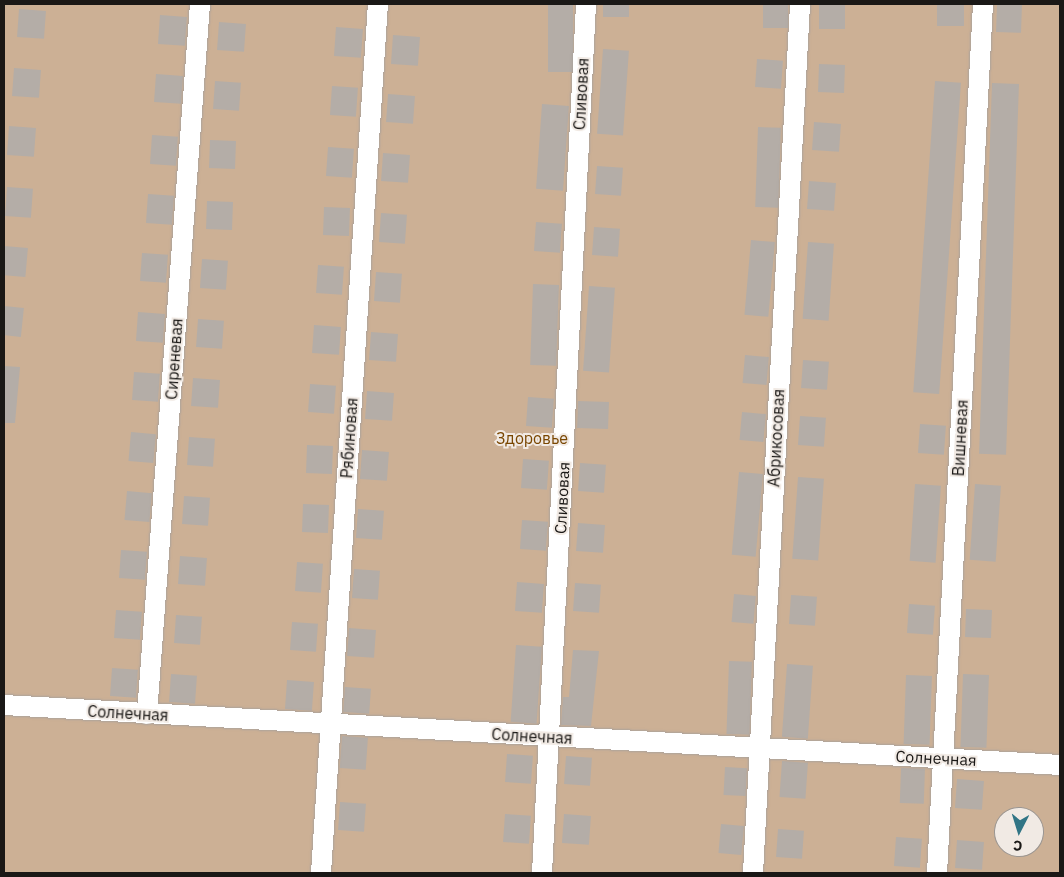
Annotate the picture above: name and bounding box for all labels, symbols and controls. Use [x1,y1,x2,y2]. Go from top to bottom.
street label: Сливовая [570,57,592,131]
street label: Сиреневая [162,318,186,400]
street label: Абрикосовая [764,388,788,488]
street label: Рябиновая [337,397,361,479]
street label: Вишневая [948,399,972,477]
park label: Здоровье [496,428,568,448]
street label: Сливовая [551,461,573,535]
street label: Солнечная [87,701,169,725]
street label: Солнечная [491,724,573,748]
street label: Солнечная [895,746,977,770]
north arrow [994,807,1044,857]
text: С [1012,837,1023,855]

